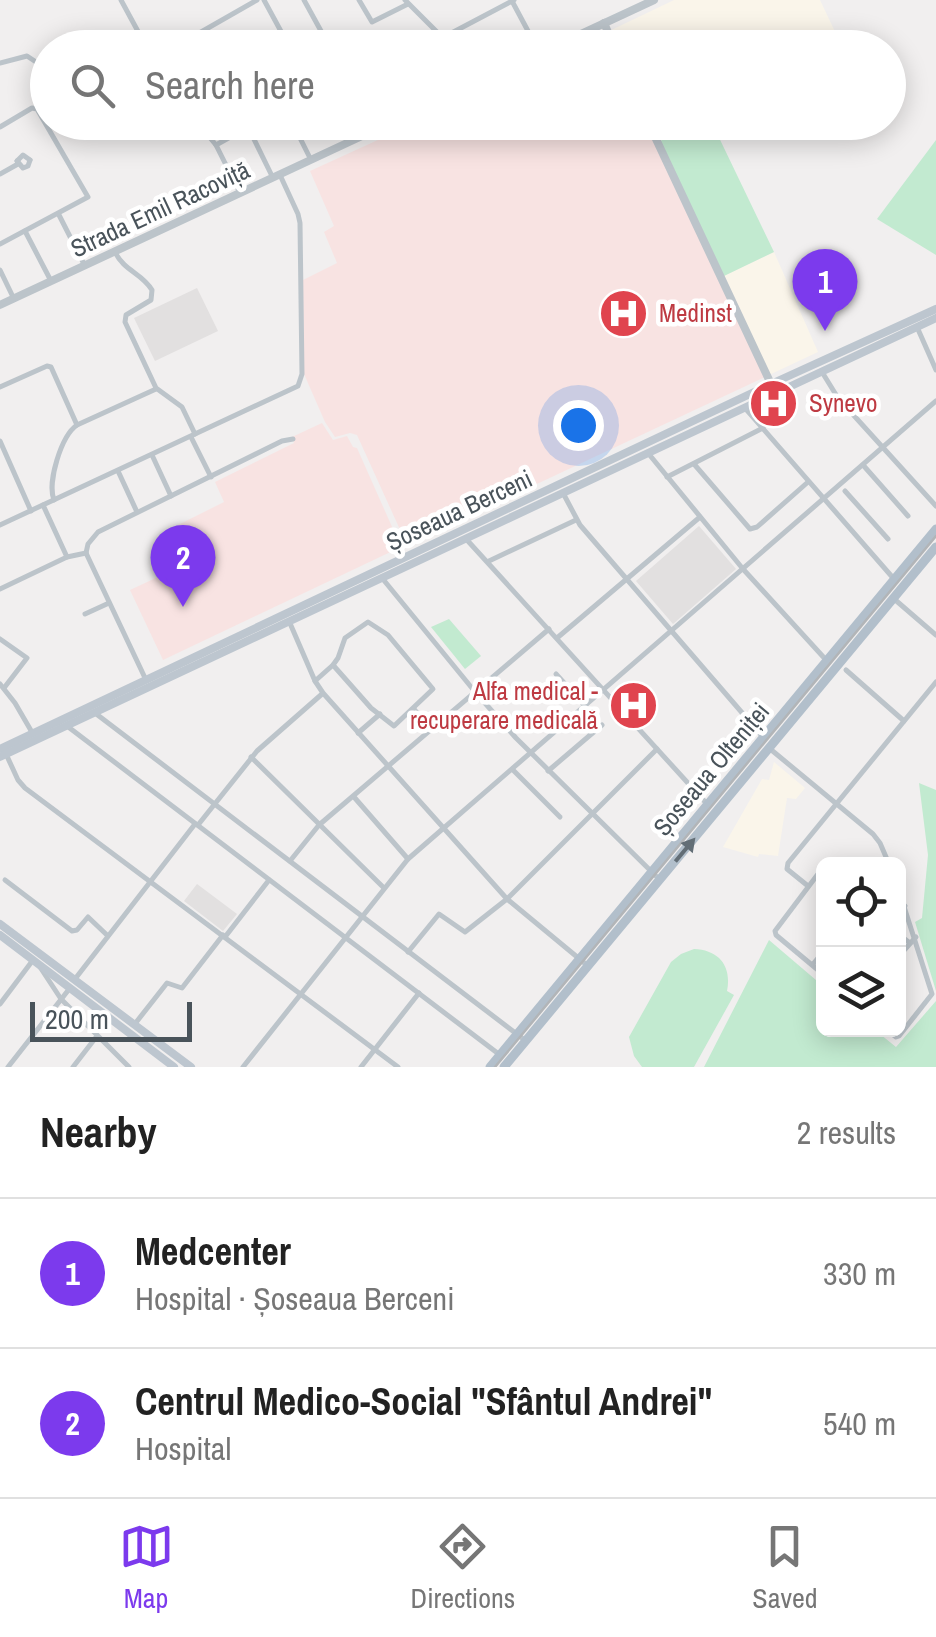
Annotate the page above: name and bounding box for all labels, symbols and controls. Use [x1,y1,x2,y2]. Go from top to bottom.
search box [30,30,906,140]
icon: search [65,58,120,113]
text: Search here [145,60,315,111]
street label: Strada Emil Racoviță [65,152,256,265]
pin: 1 [792,248,858,331]
hospital icon: Medinst [598,287,650,339]
place label: Medinst [659,296,732,330]
hospital icon: Synevo [748,377,800,429]
place label: Synevo [809,386,877,420]
your location [553,400,604,451]
street label: Șoseaua Berceni [381,461,537,559]
pin: 2 [150,524,216,607]
place label: Alfa medical - recuperare medicală [410,674,599,737]
hospital icon: Alfa medical - recuperare medicală [607,679,659,731]
street label: Șoseaua Olteniței [645,695,777,843]
one-way arrow [674,837,695,862]
map controls [816,857,906,1037]
button: locate [816,857,906,947]
button: layers [816,947,906,1037]
scale bar [30,997,192,1042]
text: 200 m [45,1000,109,1038]
text: Nearby [40,1104,157,1160]
text: 2 results [797,1111,896,1154]
text: Medcenter [135,1226,291,1277]
text: 1 [65,1252,80,1295]
text: 330 m [823,1252,896,1295]
text: Hospital · Șoseaua Berceni [135,1277,454,1320]
text: Centrul Medico-Social "Sfântul Andrei" [135,1376,712,1427]
text: 2 [65,1402,80,1445]
text: 540 m [823,1402,896,1445]
text: Hospital [135,1427,231,1470]
tab: Map [119,1519,174,1617]
tab: Directions [411,1519,515,1617]
tab: Saved [752,1519,817,1617]

